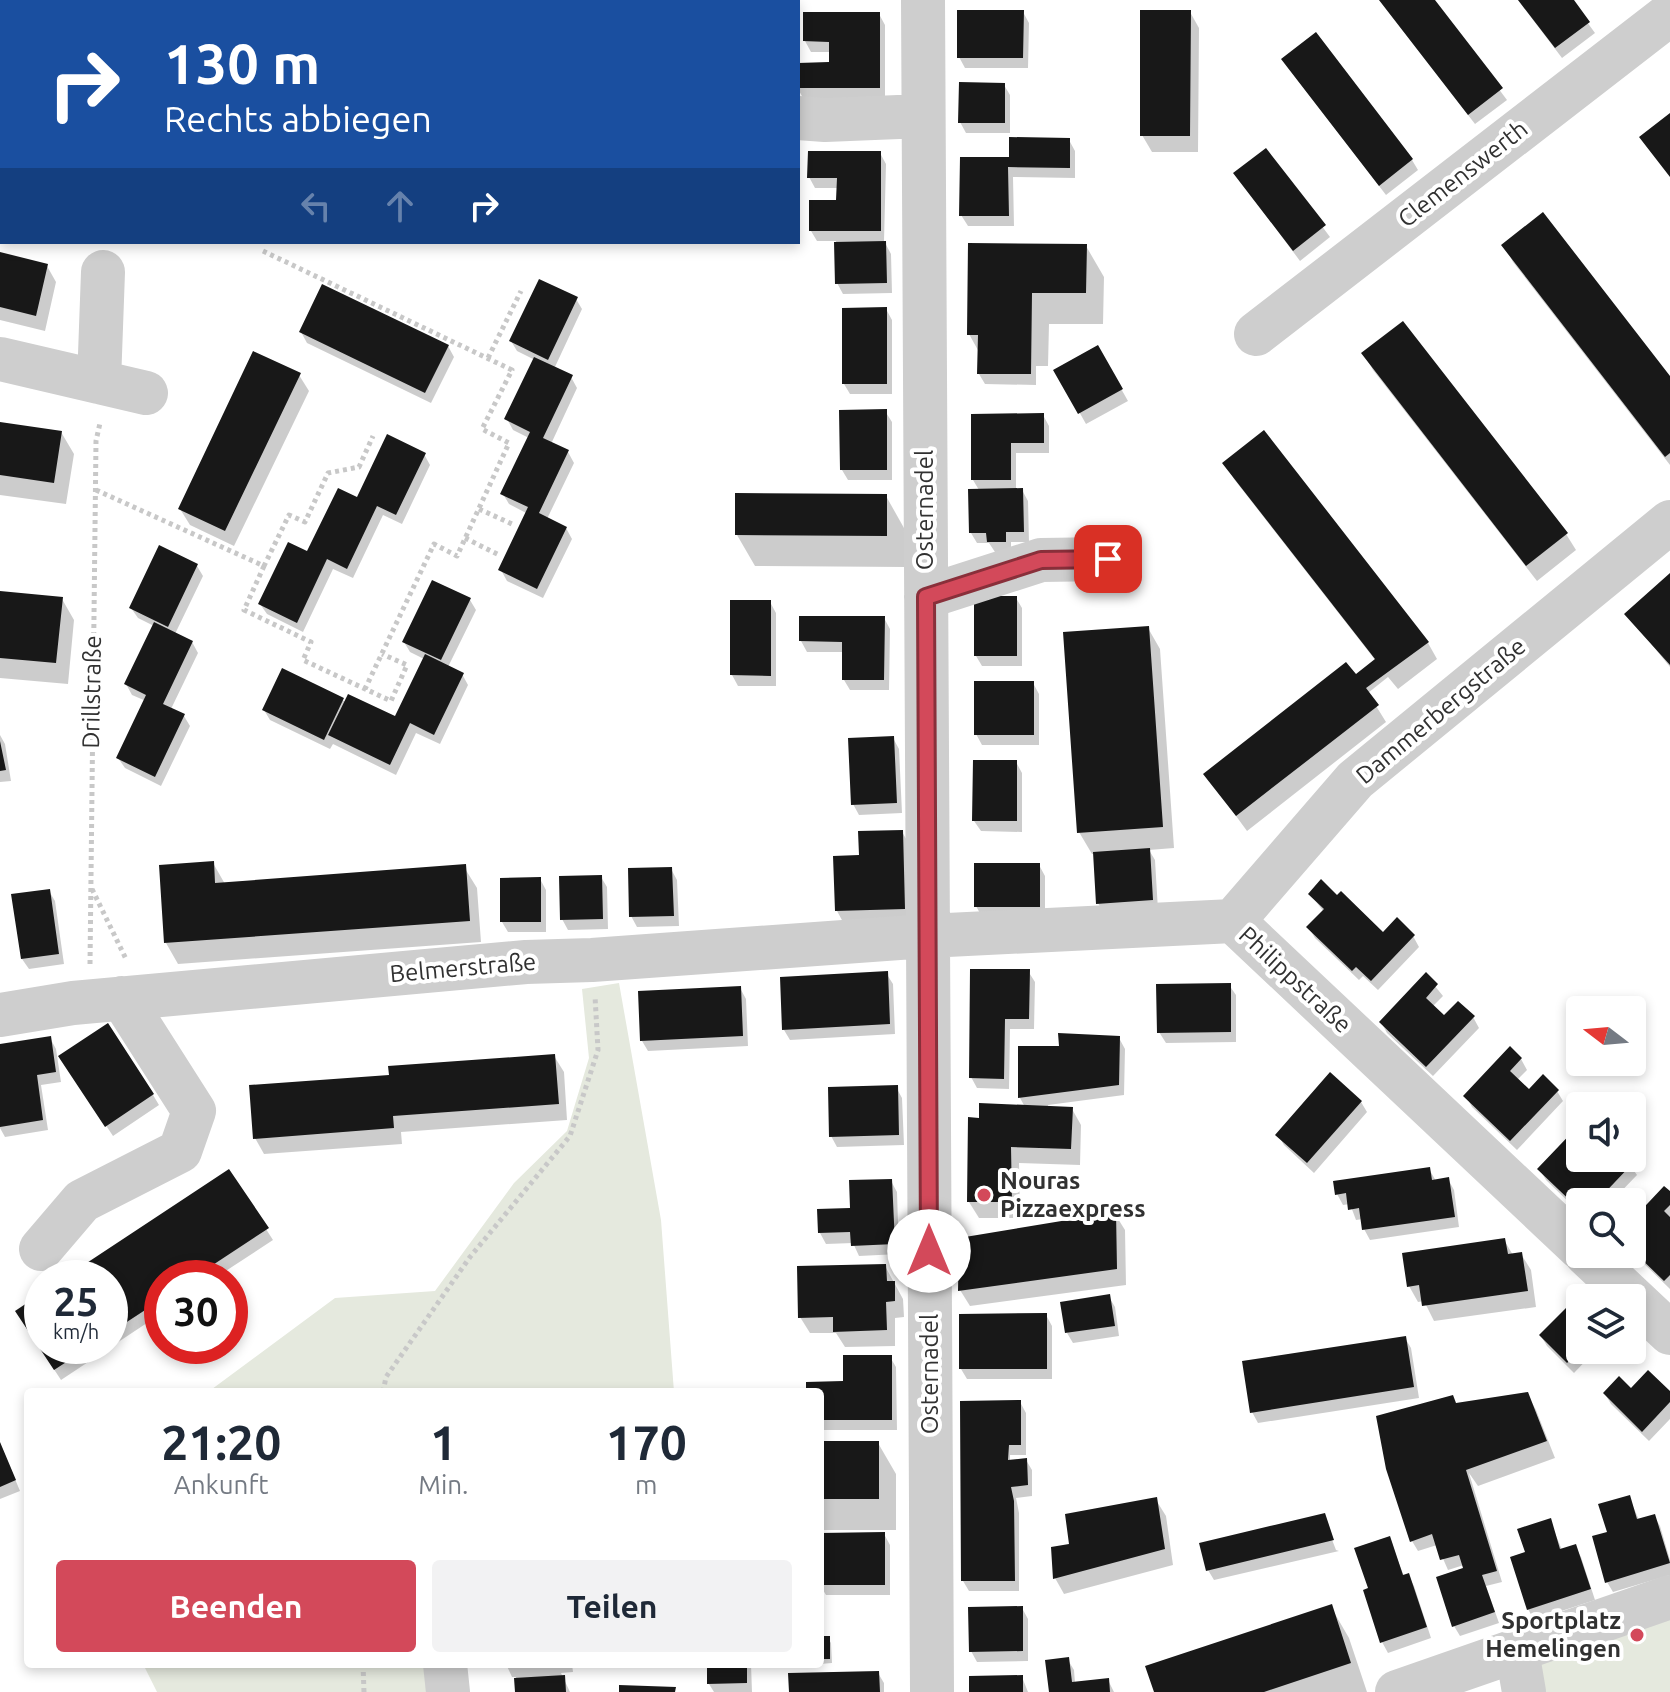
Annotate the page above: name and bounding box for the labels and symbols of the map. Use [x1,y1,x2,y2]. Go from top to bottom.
street label: Clemenswerth [1393,115,1533,232]
street label: Osternadel [911,450,938,570]
pin [1074,525,1142,593]
street label: Dammerbergstraße [1351,632,1531,789]
street label: Drillstraße [77,635,106,749]
street label: Philippstraße [1234,921,1357,1038]
street label: Belmerstraße [389,948,537,987]
north arrow [1566,996,1646,1076]
place label: Nouras Pizzaexpress [1000,1167,1146,1222]
marker: Nouras Pizzaexpress [975,1186,993,1204]
position arrow [887,1209,971,1293]
speed limit sign: 30 [144,1260,248,1364]
street label: Osternadel [916,1314,943,1434]
place label: Sportplatz Hemelingen [1485,1607,1621,1662]
marker: Sportplatz Hemelingen [1628,1626,1646,1644]

